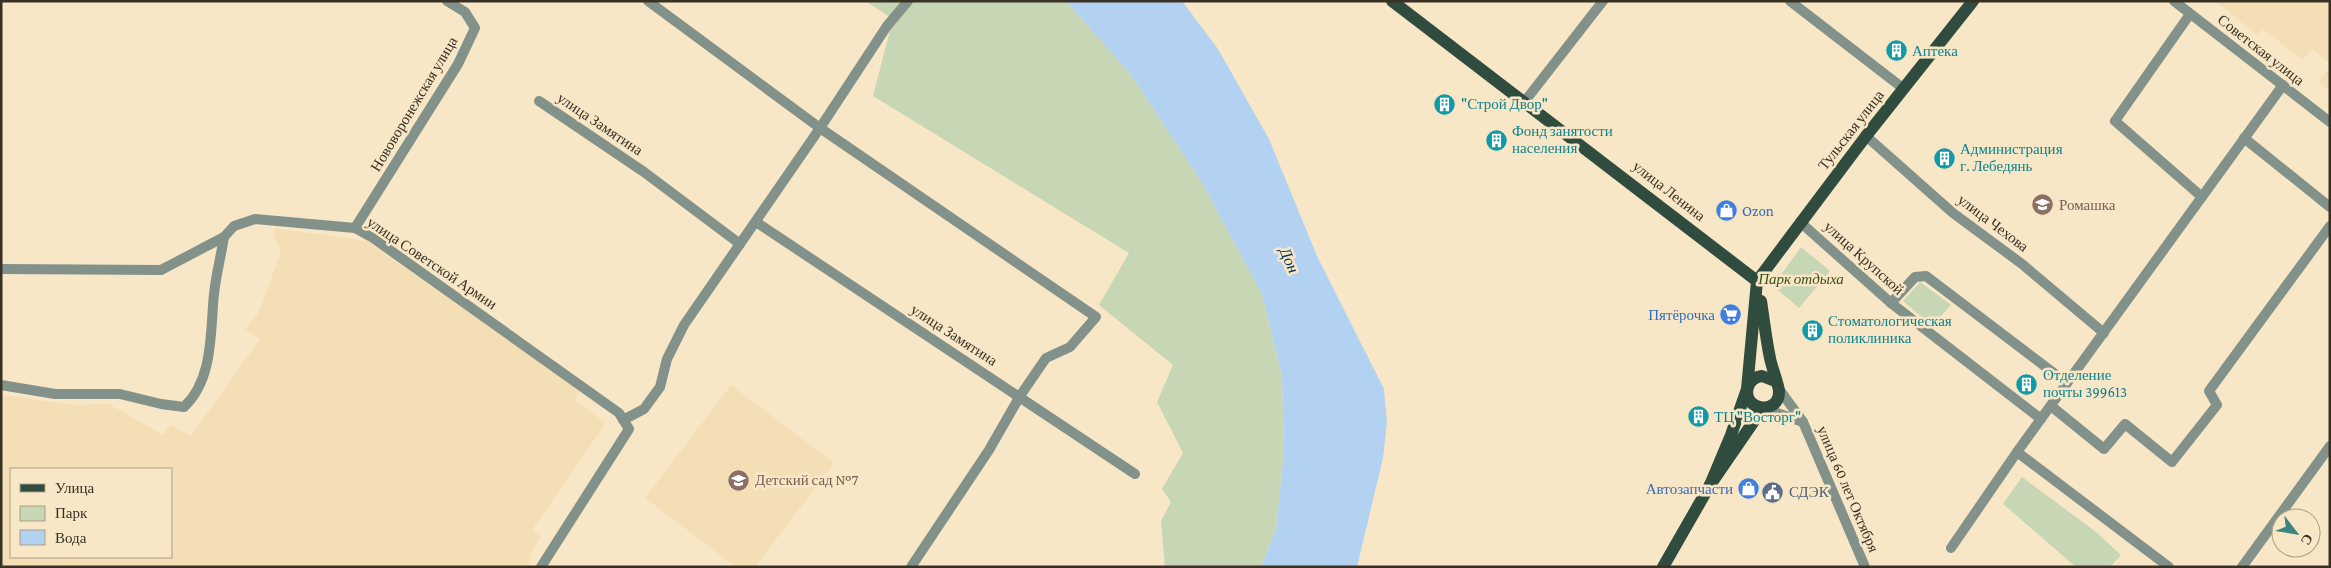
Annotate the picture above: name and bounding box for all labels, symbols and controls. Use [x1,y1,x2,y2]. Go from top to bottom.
street label: Советская улица [2215,11,2308,89]
street label: Нововоронежская улица [367,34,461,174]
building icon: Аптека [1884,39,1908,63]
place label: Аптека [1912,43,1958,59]
street label: Тульская улица [1815,87,1887,173]
street label: улица Замятина [554,89,646,159]
building icon: "Строй Двор" [1433,92,1457,116]
place label: "Строй Двор" [1461,96,1548,112]
place label: Фонд занятости населения [1512,123,1613,156]
building icon: Фонд занятости населения [1484,128,1508,152]
place label: Администрация г. Лебедянь [1960,141,2063,174]
building icon: Администрация г. Лебедянь [1932,146,1956,170]
street label: улица Ленина [1630,158,1709,224]
street label: улица Чехова [1955,191,2032,255]
school or university icon: Ромашка [2031,193,2055,217]
place label: Ромашка [2059,197,2116,213]
shop icon: Ozon [1714,199,1738,223]
place label: Ozon [1742,203,1774,219]
street label: улица Советской Армии [364,214,500,312]
street label: улица Крупской [1821,218,1907,298]
water label: Дон [1275,243,1303,276]
park label: Парк отдыха [1757,271,1844,287]
street label: улица Замятина [908,301,1000,369]
supermarket icon: Пятёрочка [1719,303,1743,327]
place label: Пятёрочка [1648,307,1715,323]
place label: Стоматологическая поликлиника [1828,313,1952,346]
building icon: Стоматологическая поликлиника [1800,318,1824,342]
place label: Отделение почты 399613 [2043,367,2127,400]
building icon: Отделение почты 399613 [2015,372,2039,396]
building icon: ТЦ "Восторг" [1686,405,1710,429]
place label: ТЦ "Восторг" [1714,409,1801,425]
street label: улица 60 лет Октября [1814,424,1882,555]
legend [10,468,172,558]
school or university icon: Детский сад №7 [727,468,751,492]
place label: Детский сад №7 [755,472,858,488]
shop icon: Автозапчасти [1737,477,1761,501]
text: Улица [55,480,94,496]
public building icon: СДЭК [1761,480,1785,504]
place label: Автозапчасти [1646,481,1733,497]
place label: СДЭК [1789,484,1830,500]
text: Парк [55,505,88,521]
north arrow [2271,508,2321,558]
text: Вода [55,530,87,546]
text: С [2298,531,2317,548]

